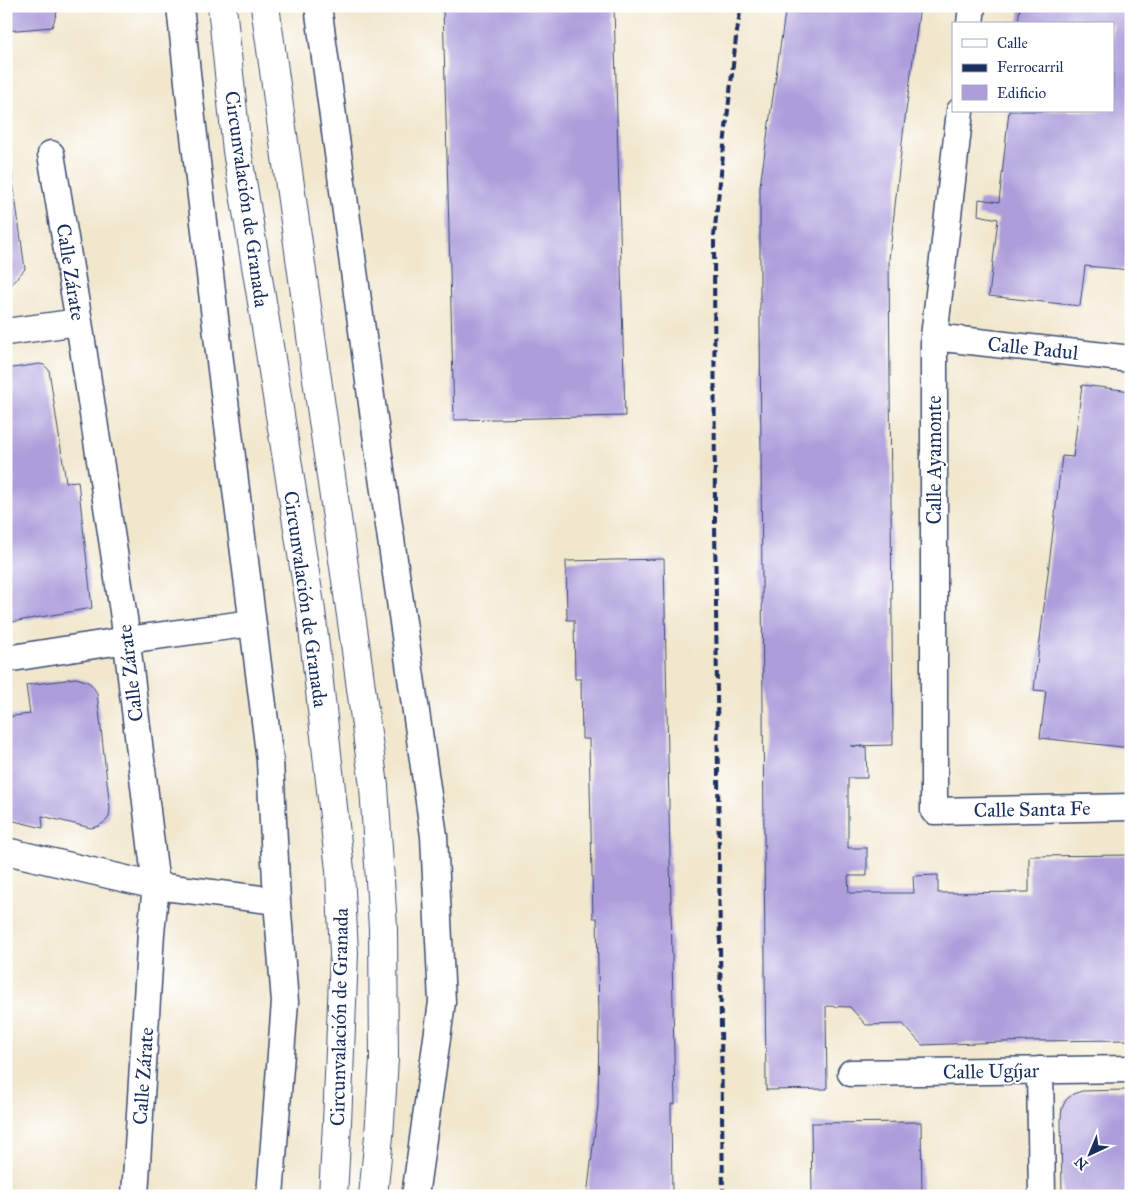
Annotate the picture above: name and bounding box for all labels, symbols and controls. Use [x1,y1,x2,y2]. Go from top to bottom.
legend [952,22,1114,112]
text: Calle [997,34,1028,52]
text: Ferrocarril [997,58,1065,76]
text: Edificio [997,84,1046,102]
street label: Circunvalación de Granada [220,89,274,309]
street label: Calle Zárate [52,222,90,322]
street label: Calle Padul [986,331,1080,365]
street label: Calle Ayamonte [922,395,946,525]
street label: Circunvalación de Granada [279,489,333,709]
street label: Calle Zárate [112,623,148,723]
street label: Calle Santa Fe [973,796,1091,822]
street label: Circunvalación de Granada [325,907,353,1126]
street label: Calle Zárate [128,1026,158,1126]
street label: Calle Ugíjar [943,1058,1040,1085]
north arrow [1064,1130,1114,1180]
text: N [1071,1153,1091,1173]

